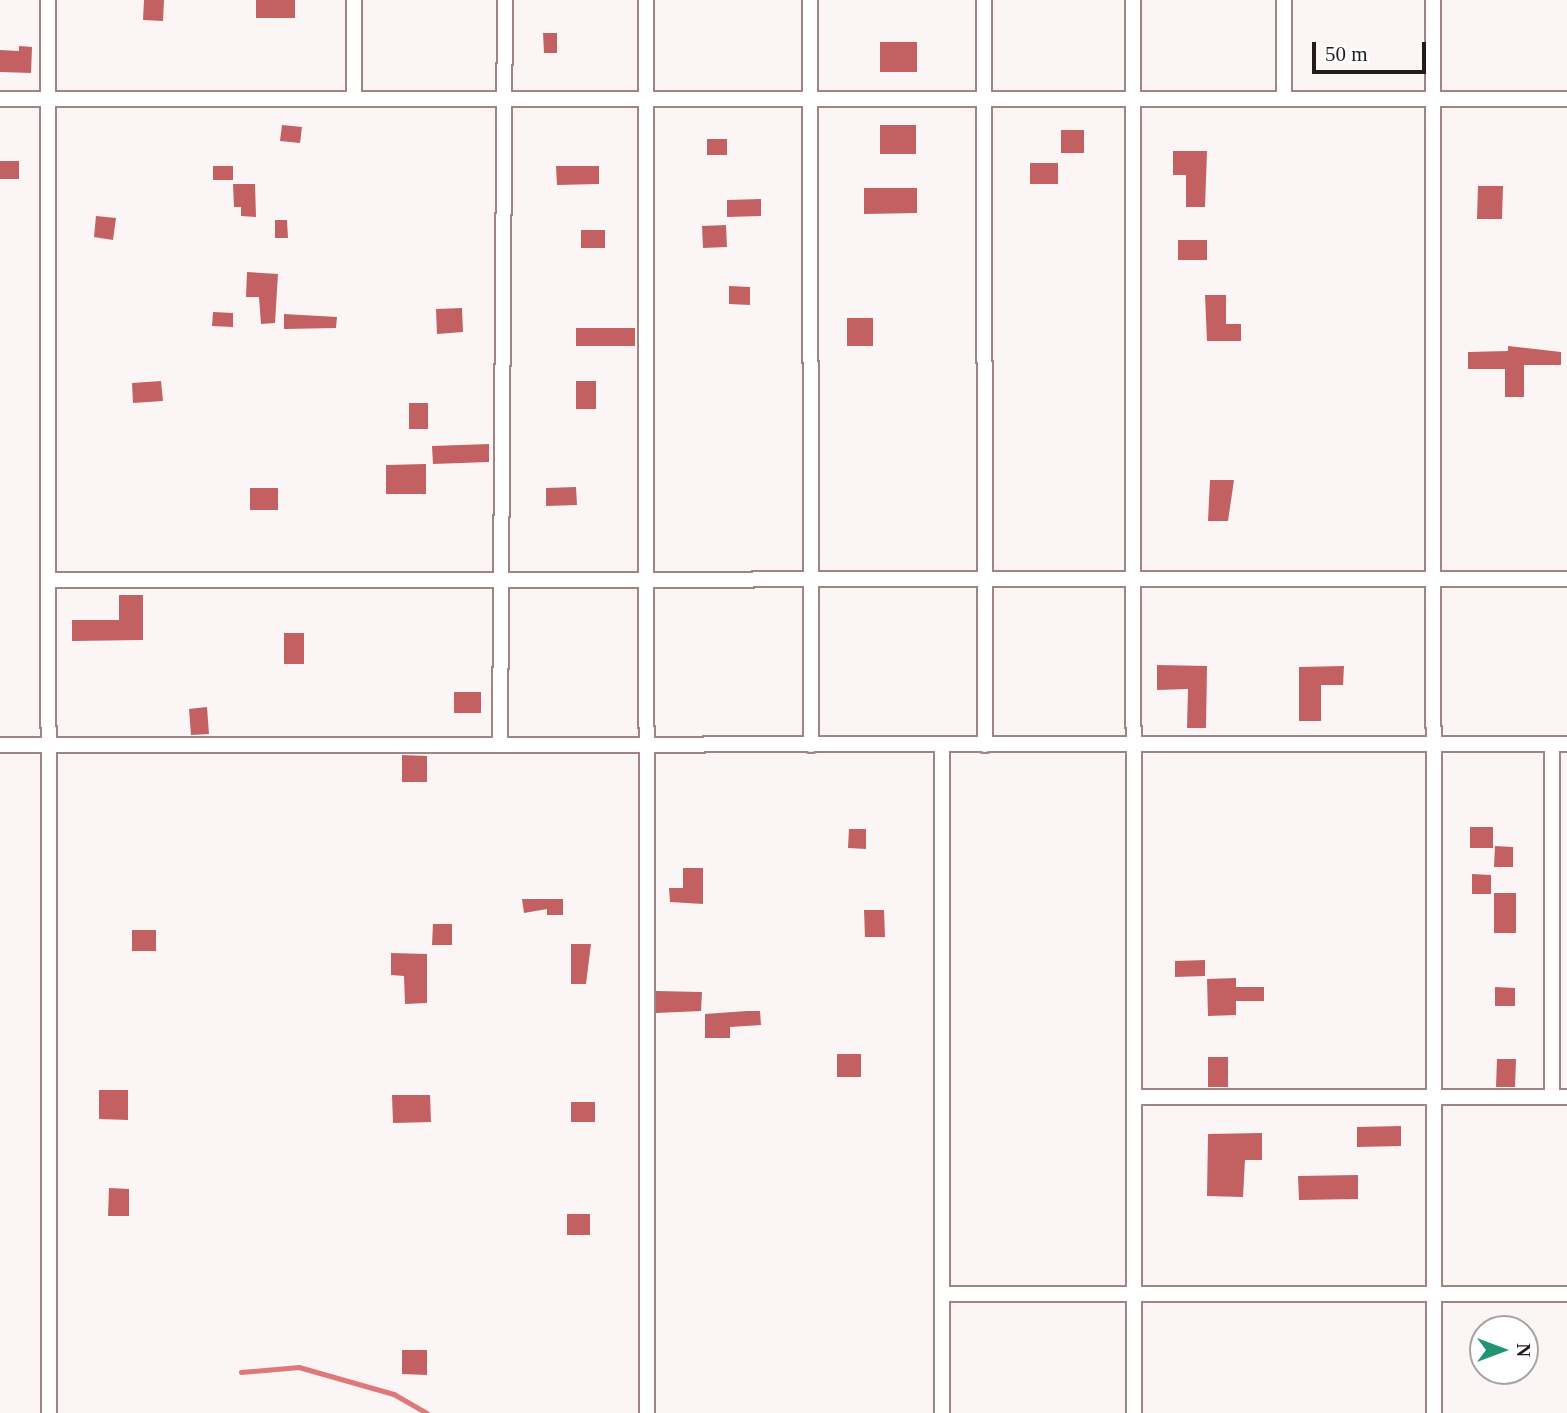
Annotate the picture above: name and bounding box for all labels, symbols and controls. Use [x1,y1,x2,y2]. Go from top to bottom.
scale bar [1315,28,1429,72]
text: 50 m [1325,42,1368,66]
north arrow [1469,1315,1539,1385]
text: N [1513,1343,1534,1357]

